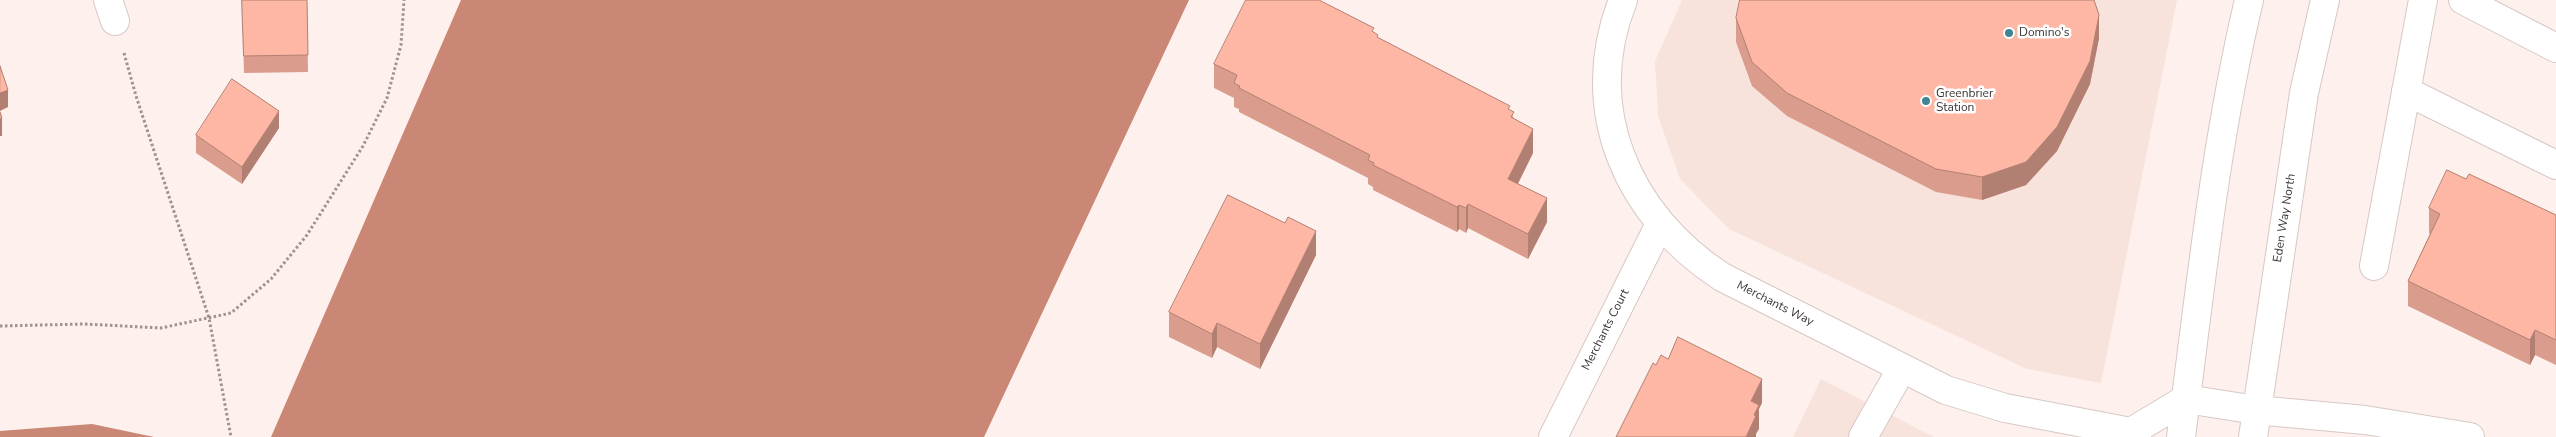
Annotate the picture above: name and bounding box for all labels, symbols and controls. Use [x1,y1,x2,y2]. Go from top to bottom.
place label: Domino's [2019,26,2070,40]
marker: Domino's [2003,27,2015,39]
place label: Greenbrier Station [1936,87,1993,115]
marker: Greenbrier Station [1920,95,1932,107]
street label: Eden Way North [2271,173,2299,263]
street label: Merchants Way [1734,278,1816,330]
street label: Merchants Court [1579,287,1633,373]

